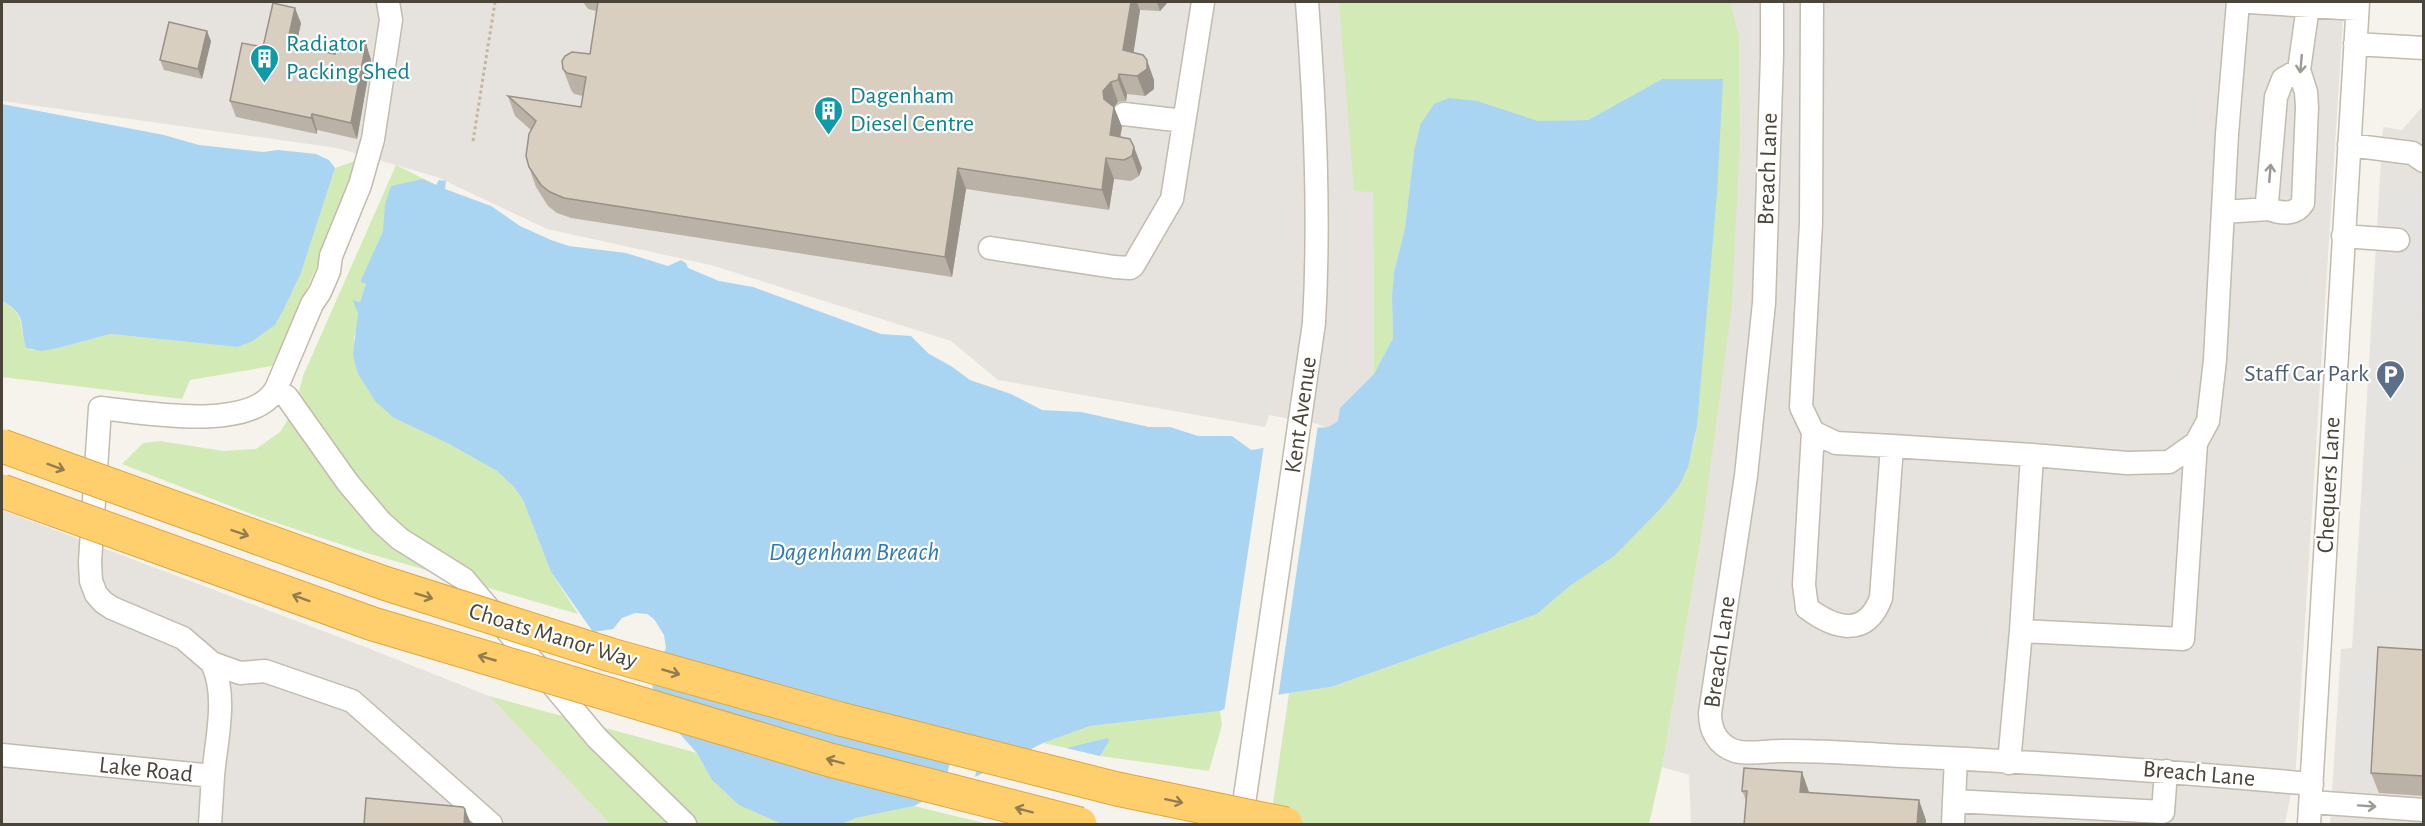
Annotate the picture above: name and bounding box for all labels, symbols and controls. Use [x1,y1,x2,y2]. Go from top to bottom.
place label: Radiator Packing Shed [286,32,410,84]
building icon: Radiator Packing Shed [249,42,281,84]
one-way arrow [2295,53,2306,73]
place label: Dagenham Diesel Centre [850,84,974,136]
building icon: Dagenham Diesel Centre [813,94,845,136]
street label: Breach Lane [1754,112,1782,226]
one-way arrow [2264,163,2275,183]
street label: Kent Avenue [1281,355,1321,475]
parking icon: Staff Car Park [2374,358,2406,400]
place label: Staff Car Park [2244,362,2369,386]
street label: Chequers Lane [2313,416,2345,554]
one-way arrow [46,462,65,473]
one-way arrow [230,528,249,539]
water label: Dagenham Breach [769,539,939,565]
one-way arrow [414,591,433,602]
one-way arrow [292,592,311,603]
street label: Breach Lane [1700,595,1740,709]
street label: Choats Manor Way [466,599,640,673]
one-way arrow [478,652,497,663]
one-way arrow [661,666,680,678]
street label: Lake Road [98,753,194,787]
one-way arrow [826,754,845,766]
street label: Breach Lane [2142,757,2256,791]
one-way arrow [1164,796,1183,807]
one-way arrow [2357,800,2377,811]
one-way arrow [1015,803,1034,815]

